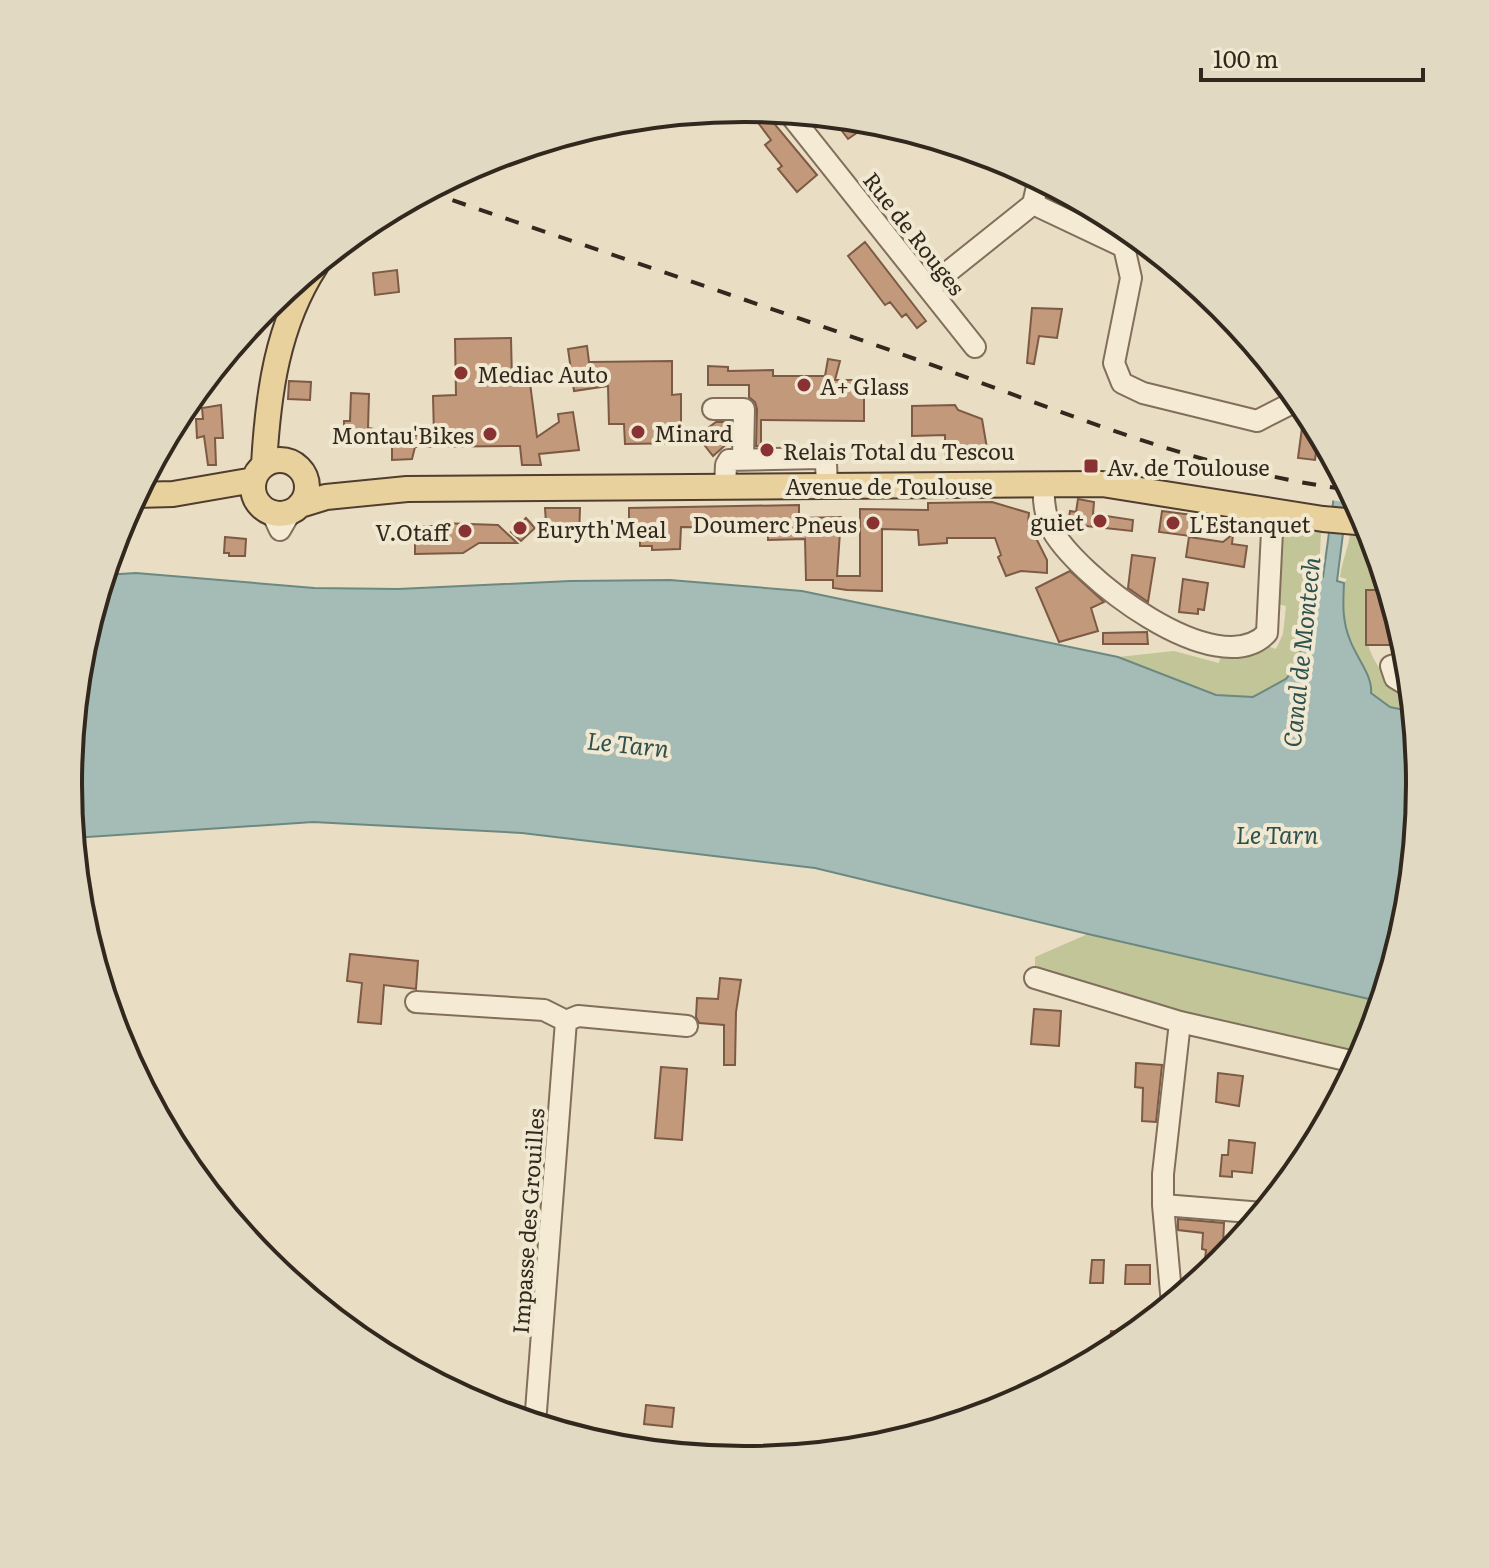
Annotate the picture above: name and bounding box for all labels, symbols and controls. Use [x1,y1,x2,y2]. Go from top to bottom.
scale bar [1201,32,1423,82]
text: 100 m [1213,40,1279,75]
street label: Rue de Rouges [856,164,974,302]
place label: Mediac Auto [477,357,608,390]
marker: Mediac Auto [452,364,470,382]
place label: A+ Glass [820,369,909,402]
marker: A+ Glass [795,376,813,394]
place label: Minard [654,416,733,449]
place label: Montau'Bikes [331,418,474,451]
marker: Minard [629,423,647,441]
marker: Montau'Bikes [481,425,499,443]
place label: Relais Total du Tescou [783,434,1015,467]
marker: Relais Total du Tescou [758,441,776,459]
place label: Av. de Toulouse [1107,450,1270,483]
marker: Av. de Toulouse [1082,457,1100,475]
street label: Avenue de Toulouse [785,469,993,502]
place label: guiet [1030,505,1084,538]
place label: Doumerc Pneus [693,507,857,540]
place label: L'Estanquet [1189,507,1310,540]
place label: Euryth'Meal [536,512,667,545]
marker: guiet [1091,512,1109,530]
marker: Doumerc Pneus [864,514,882,532]
marker: L'Estanquet [1164,514,1182,532]
place label: V.Otaff [375,515,451,548]
marker: Euryth'Meal [511,519,529,537]
marker: V.Otaff [456,522,474,540]
water label: Canal de Montech [1273,555,1327,749]
water label: Le Tarn [585,721,671,765]
water label: Le Tarn [1236,816,1318,851]
street label: Impasse des Grouilles [503,1107,551,1335]

